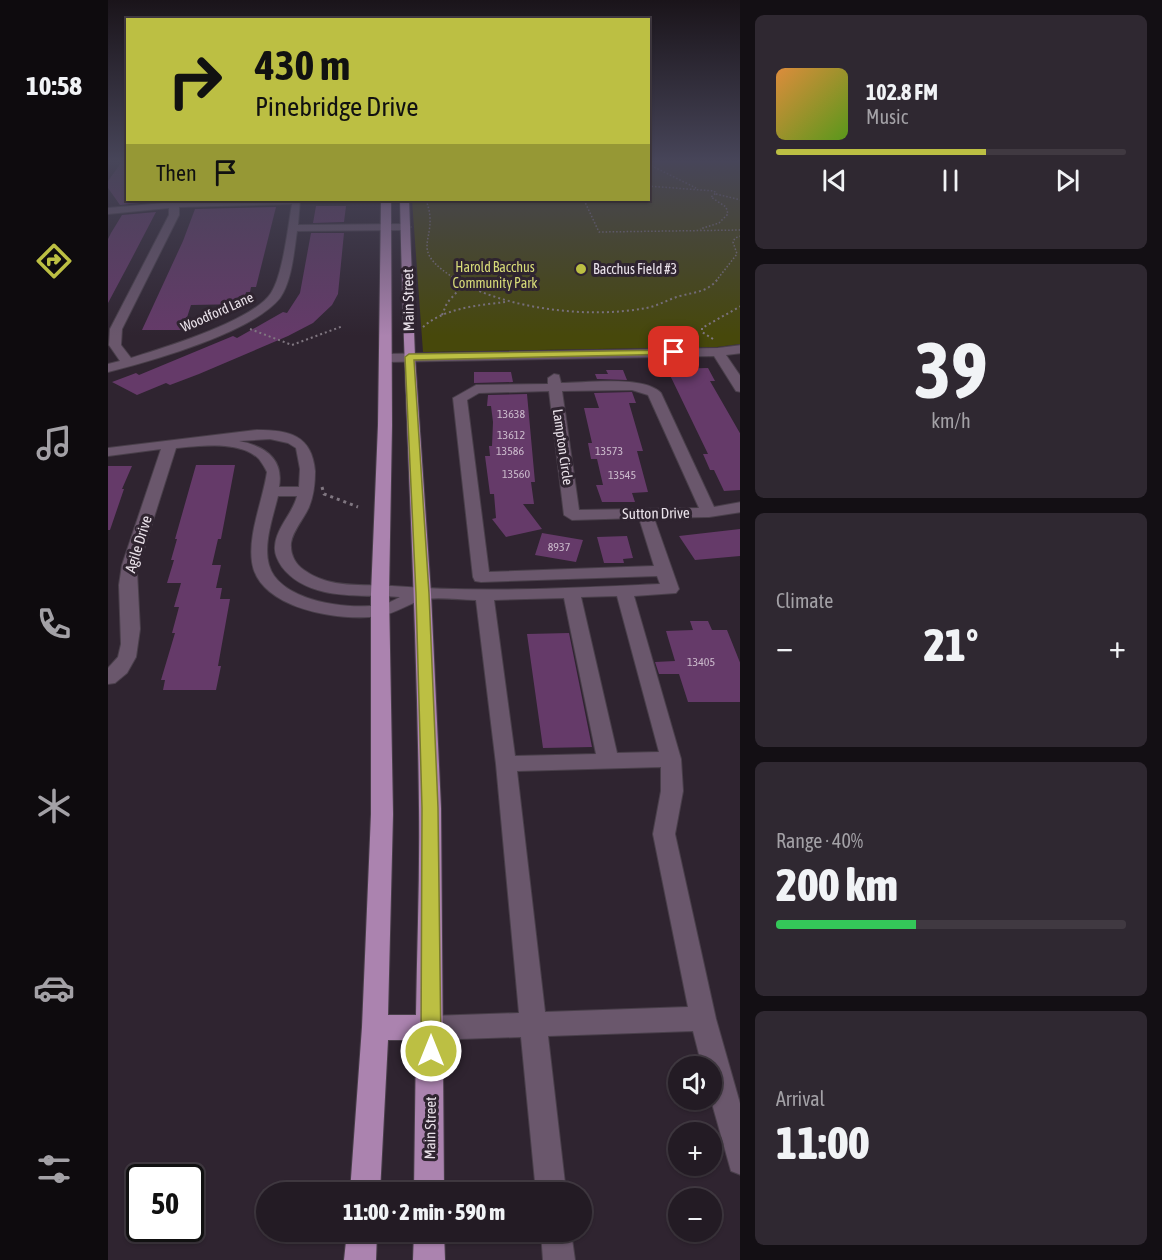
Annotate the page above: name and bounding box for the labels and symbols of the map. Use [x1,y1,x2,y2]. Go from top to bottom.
park label: Harold Bacchus Community Park [453,259,537,291]
place label: Bacchus Field #3 [593,261,677,277]
marker: Bacchus Field #3 [574,262,588,276]
street label: Main Street [399,268,417,332]
street label: Woodford Lane [178,289,256,335]
pin [648,326,699,377]
house number: 13638 [497,407,525,421]
street label: Lampton Circle [550,408,576,486]
house number: 13612 [497,428,525,442]
house number: 13586 [496,444,524,458]
house number: 13573 [595,444,623,458]
house number: 13560 [502,467,530,481]
house number: 13545 [608,468,636,482]
street label: Sutton Drive [622,504,690,522]
street label: Agile Drive [121,513,155,575]
house number: 8937 [548,540,571,554]
house number: 13405 [687,655,715,669]
position arrow [399,1019,463,1083]
street label: Main Street [421,1096,439,1160]
speed limit sign: 50 [126,1164,204,1242]

